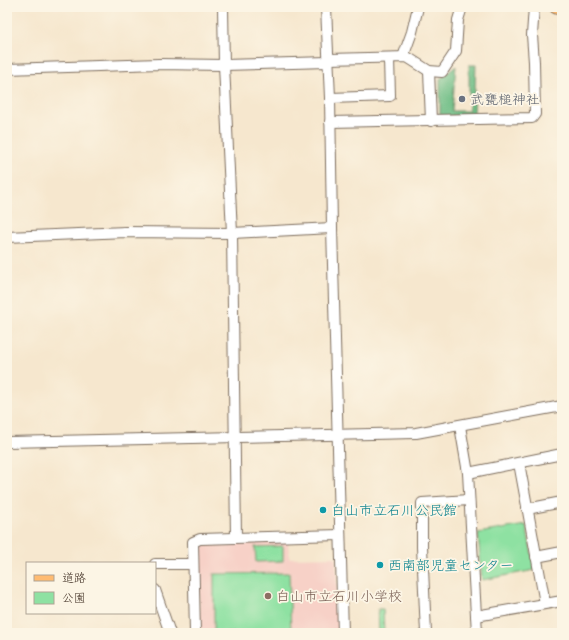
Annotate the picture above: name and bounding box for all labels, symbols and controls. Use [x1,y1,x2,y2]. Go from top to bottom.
place label: 武甕槌神社 [470,89,540,111]
marker: 武甕槌神社 [457,94,467,104]
place label: 白山市立石川公民館 [331,500,457,522]
marker: 白山市立石川公民館 [318,505,328,515]
place label: 西南部児童センター [388,555,513,577]
marker: 西南部児童センター [375,560,385,570]
legend [26,562,156,614]
text: 道路 [62,569,86,588]
place label: 白山市立石川小学校 [276,586,402,608]
text: 公園 [62,589,86,608]
marker: 白山市立石川小学校 [263,591,273,601]

